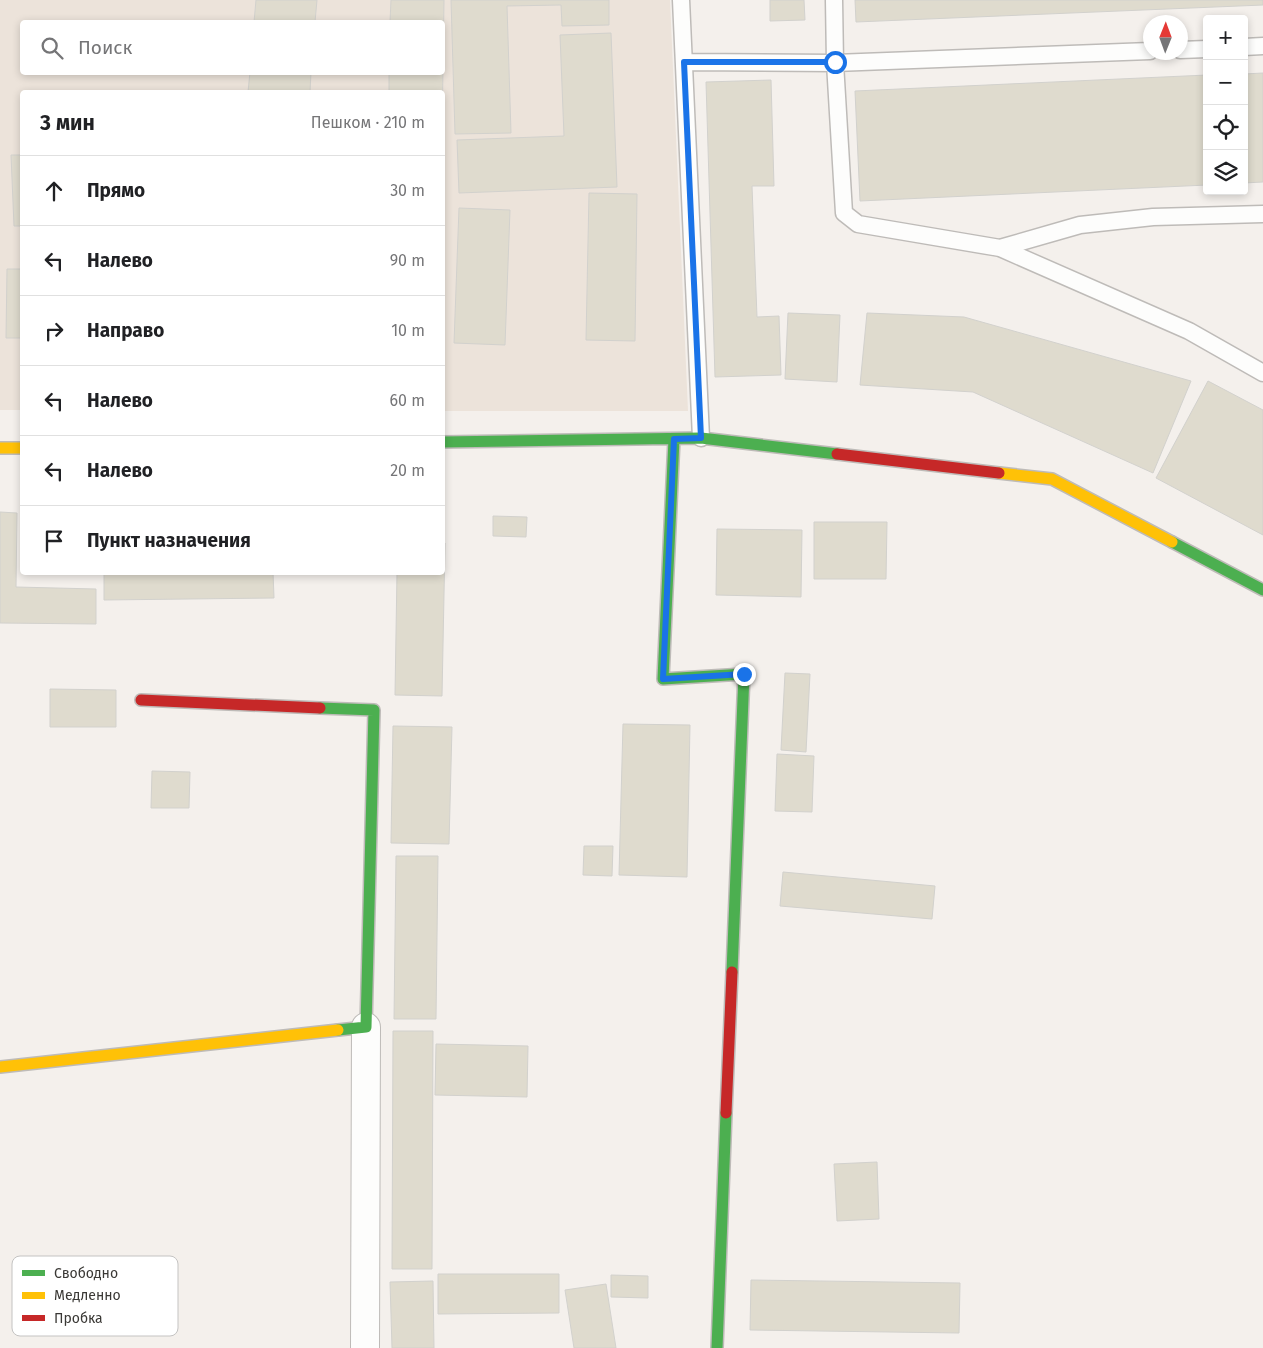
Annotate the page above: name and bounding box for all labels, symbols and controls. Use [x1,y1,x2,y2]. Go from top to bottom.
north arrow [1143,15,1188,60]
map controls [1203,15,1248,195]
button: + [1203,15,1248,60]
search box [20,20,445,75]
icon: search [38,34,66,62]
text: Поиск [78,36,132,59]
route start [824,51,847,74]
button: − [1203,60,1248,105]
button: locate [1203,105,1248,150]
text: 3 мин [40,110,95,136]
text: Пешком · 210 m [311,113,425,132]
button: layers [1203,150,1248,195]
icon: ahead [40,177,68,205]
text: Прямо [87,179,145,202]
text: 30 m [390,181,425,200]
icon: left [40,247,68,275]
text: Налево [87,249,153,272]
text: 90 m [390,251,425,270]
icon: right [40,317,68,345]
text: Направо [87,319,164,342]
text: 10 m [391,321,425,340]
icon: left [40,387,68,415]
text: Налево [87,389,153,412]
text: 60 m [390,391,425,410]
icon: left [40,457,68,485]
text: Налево [87,459,153,482]
text: 20 m [390,461,425,480]
icon: arrive [40,527,68,555]
text: Пункт назначения [87,529,251,552]
route end [733,663,756,686]
legend [12,1256,178,1336]
text: Свободно [54,1265,118,1282]
text: Медленно [54,1287,121,1304]
text: Пробка [54,1310,103,1327]

